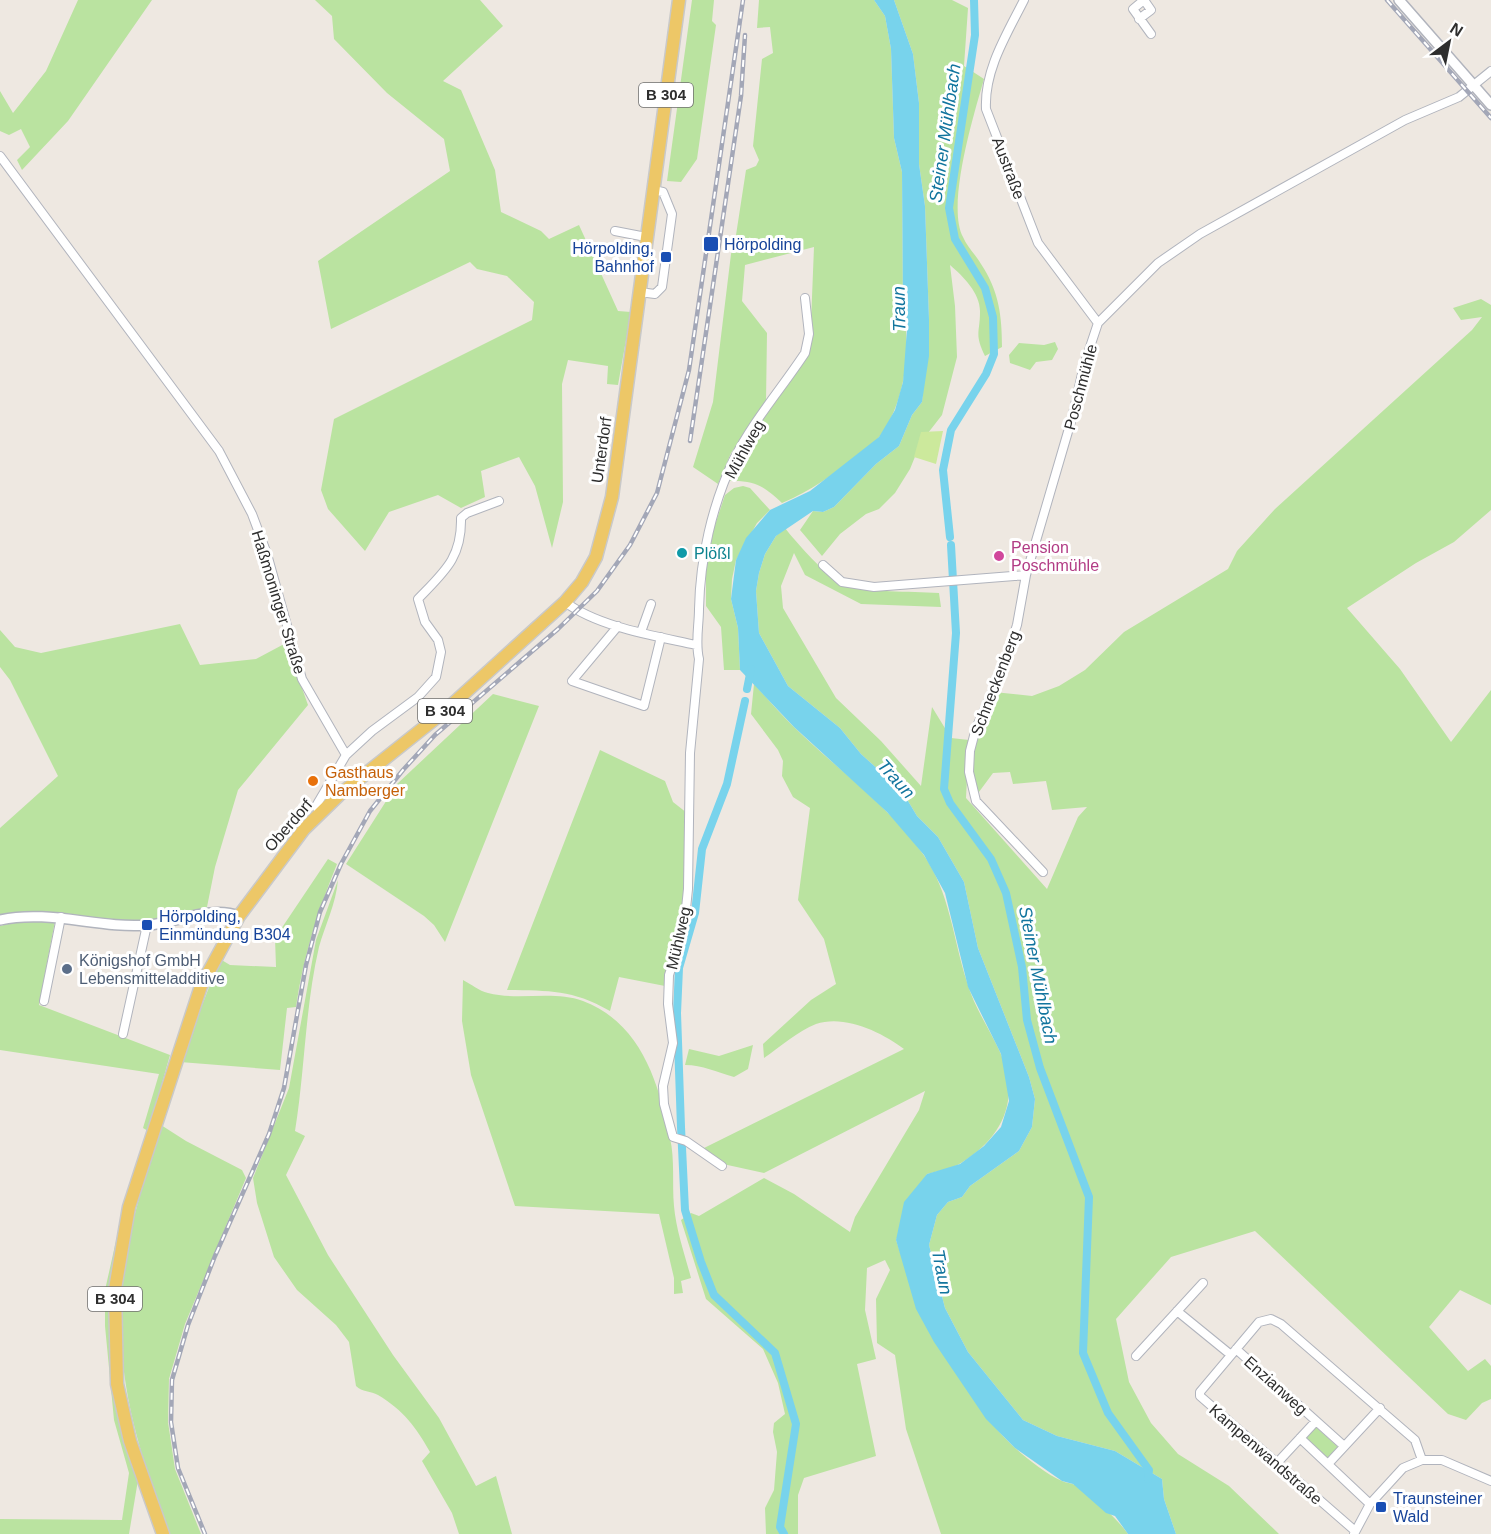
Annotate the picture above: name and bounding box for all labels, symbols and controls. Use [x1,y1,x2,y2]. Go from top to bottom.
north arrow [1419,12,1479,72]
text: N [1447,19,1466,40]
water label: Steiner Mühlbach [925,62,965,204]
road number: B 304 [639,83,693,107]
street label: Austraße [989,135,1028,202]
marker: Hörpolding [702,235,720,253]
place label: Hörpolding [724,236,801,253]
place label: Hörpolding, Bahnhof [572,240,655,275]
marker: Hörpolding, Bahnhof [659,250,673,264]
water label: Traun [889,286,909,332]
street label: Poschmühle [1061,342,1100,432]
street label: Unterdorf [588,415,615,484]
street label: Mühlweg [721,417,767,481]
street label: Haßmoninger Straße [249,528,309,676]
place label: Pension Poschmühle [1011,539,1099,574]
place label: Plößl [694,545,730,562]
marker: Plößl [675,546,689,560]
marker: Pension Poschmühle [992,549,1006,563]
street label: Schneckenberg [968,628,1023,738]
road number: B 304 [418,699,472,723]
water label: Traun [873,755,919,803]
place label: Gasthaus Namberger [325,764,406,799]
marker: Gasthaus Namberger [306,774,320,788]
street label: Oberdorf [261,796,316,855]
water label: Steiner Mühlbach [1015,904,1061,1046]
street label: Mühlweg [663,905,694,971]
place label: Hörpolding, Einmündung B304 [159,908,291,943]
marker: Hörpolding, Einmündung B304 [140,918,154,932]
place label: Königshof GmbH Lebensmitteladditive [79,952,225,987]
marker: Königshof GmbH Lebensmitteladditive [60,962,74,976]
water label: Traun [928,1248,956,1296]
road number: B 304 [88,1287,142,1311]
street label: Enzianweg [1241,1353,1310,1418]
street label: Kampenwandstraße [1206,1401,1325,1508]
place label: Traunsteiner Wald [1393,1490,1483,1525]
marker: Traunsteiner Wald [1374,1500,1388,1514]

